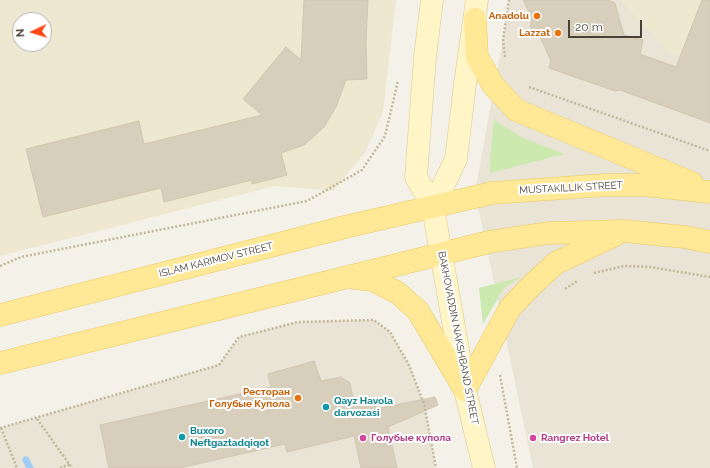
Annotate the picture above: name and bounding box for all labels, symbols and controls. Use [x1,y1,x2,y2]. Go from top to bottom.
place label: Anadolu [489,10,529,22]
marker: Anadolu [532,11,542,21]
north arrow [12,12,52,52]
scale bar [570,12,644,38]
text: 20 m [575,20,603,34]
place label: Lazzat [519,27,550,39]
text: N [14,28,27,37]
marker: Lazzat [553,28,563,38]
street label: MUSTAKILLIK STREET [519,179,623,197]
street label: ISLAM KARIMOV STREET [158,240,274,280]
street label: BAKHOVADDIN NAKSHBAND STREET [435,250,481,426]
place label: Ресторан Голубые Купола [209,386,290,410]
marker: Ресторан Голубые Купола [293,393,303,403]
place label: Qayz Havola darvozasi [334,395,393,418]
marker: Qayz Havola darvozasi [321,402,331,412]
place label: Buxoro Neftgaztadqiqot [190,425,269,448]
marker: Buxoro Neftgaztadqiqot [177,432,187,442]
place label: Голубые купола [371,432,451,444]
place label: Rangrez Hotel [541,432,609,444]
marker: Голубые купола [358,433,368,443]
marker: Rangrez Hotel [528,433,538,443]

